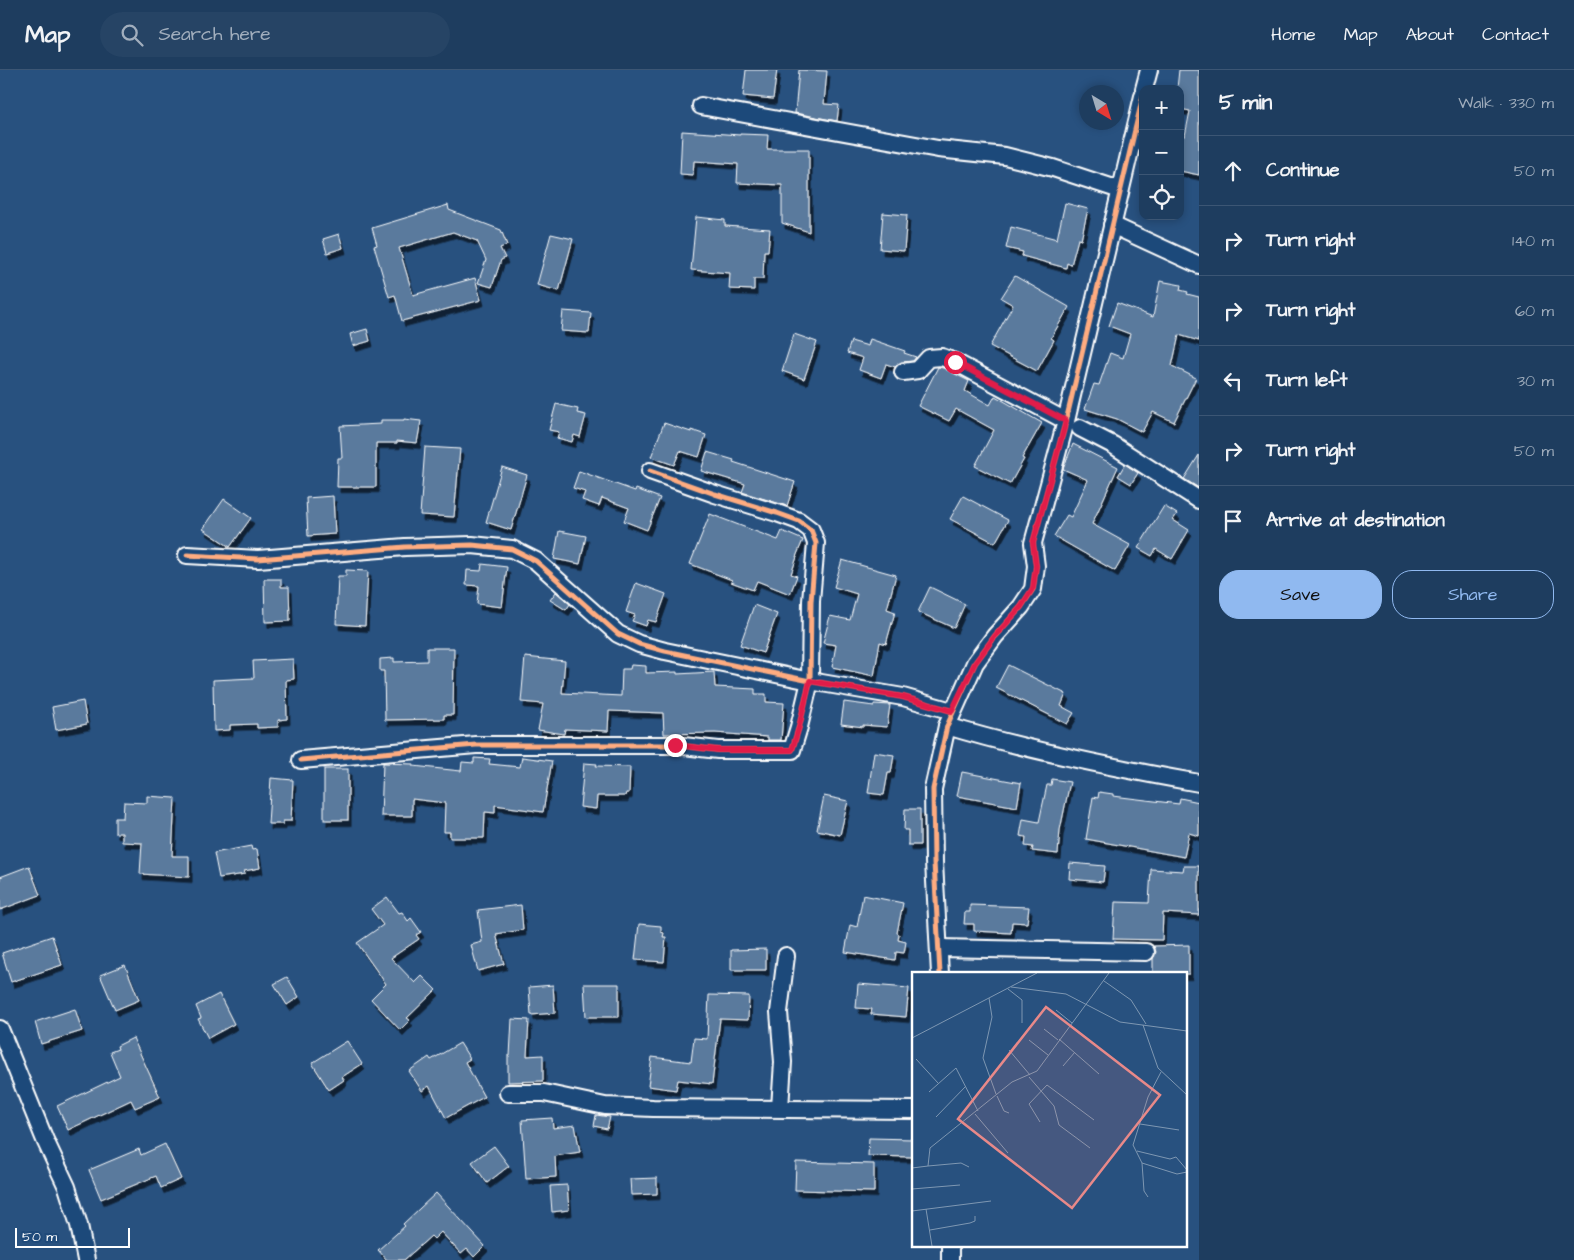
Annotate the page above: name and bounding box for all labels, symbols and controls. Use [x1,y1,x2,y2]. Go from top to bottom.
search box [100,12,450,57]
text: Map [25,18,70,52]
icon: search [118,21,146,49]
text: Search here [158,21,271,48]
text: Home [1271,22,1316,47]
text: Map [1344,22,1378,47]
text: About [1406,22,1454,47]
text: Contact [1482,22,1549,47]
north arrow [1079,85,1124,130]
map controls [1139,85,1184,220]
button: + [1139,85,1184,130]
text: 5 min [1219,88,1272,117]
text: Walk · 330 m [1458,92,1554,114]
button: − [1139,130,1184,175]
icon: ahead [1219,157,1247,185]
text: Continue [1266,157,1340,184]
text: 50 m [1514,160,1554,182]
button: locate [1139,175,1184,220]
icon: right [1219,227,1247,255]
text: Turn right [1266,227,1355,254]
text: 140 m [1512,230,1554,252]
icon: right [1219,297,1247,325]
text: Turn right [1266,297,1355,324]
text: 60 m [1515,300,1554,322]
route start [944,351,967,374]
icon: left [1219,367,1247,395]
text: Turn left [1266,367,1347,394]
text: 30 m [1517,370,1554,392]
icon: right [1219,437,1247,465]
text: Turn right [1266,437,1355,464]
text: 50 m [1514,440,1554,462]
icon: arrive [1219,507,1247,535]
text: Arrive at destination [1266,507,1445,534]
button: Save [1219,570,1382,619]
button: Share [1392,570,1554,619]
route end [664,734,687,757]
inset map [912,972,1186,1248]
scale bar [15,1225,130,1248]
text: 50 m [22,1227,57,1247]

